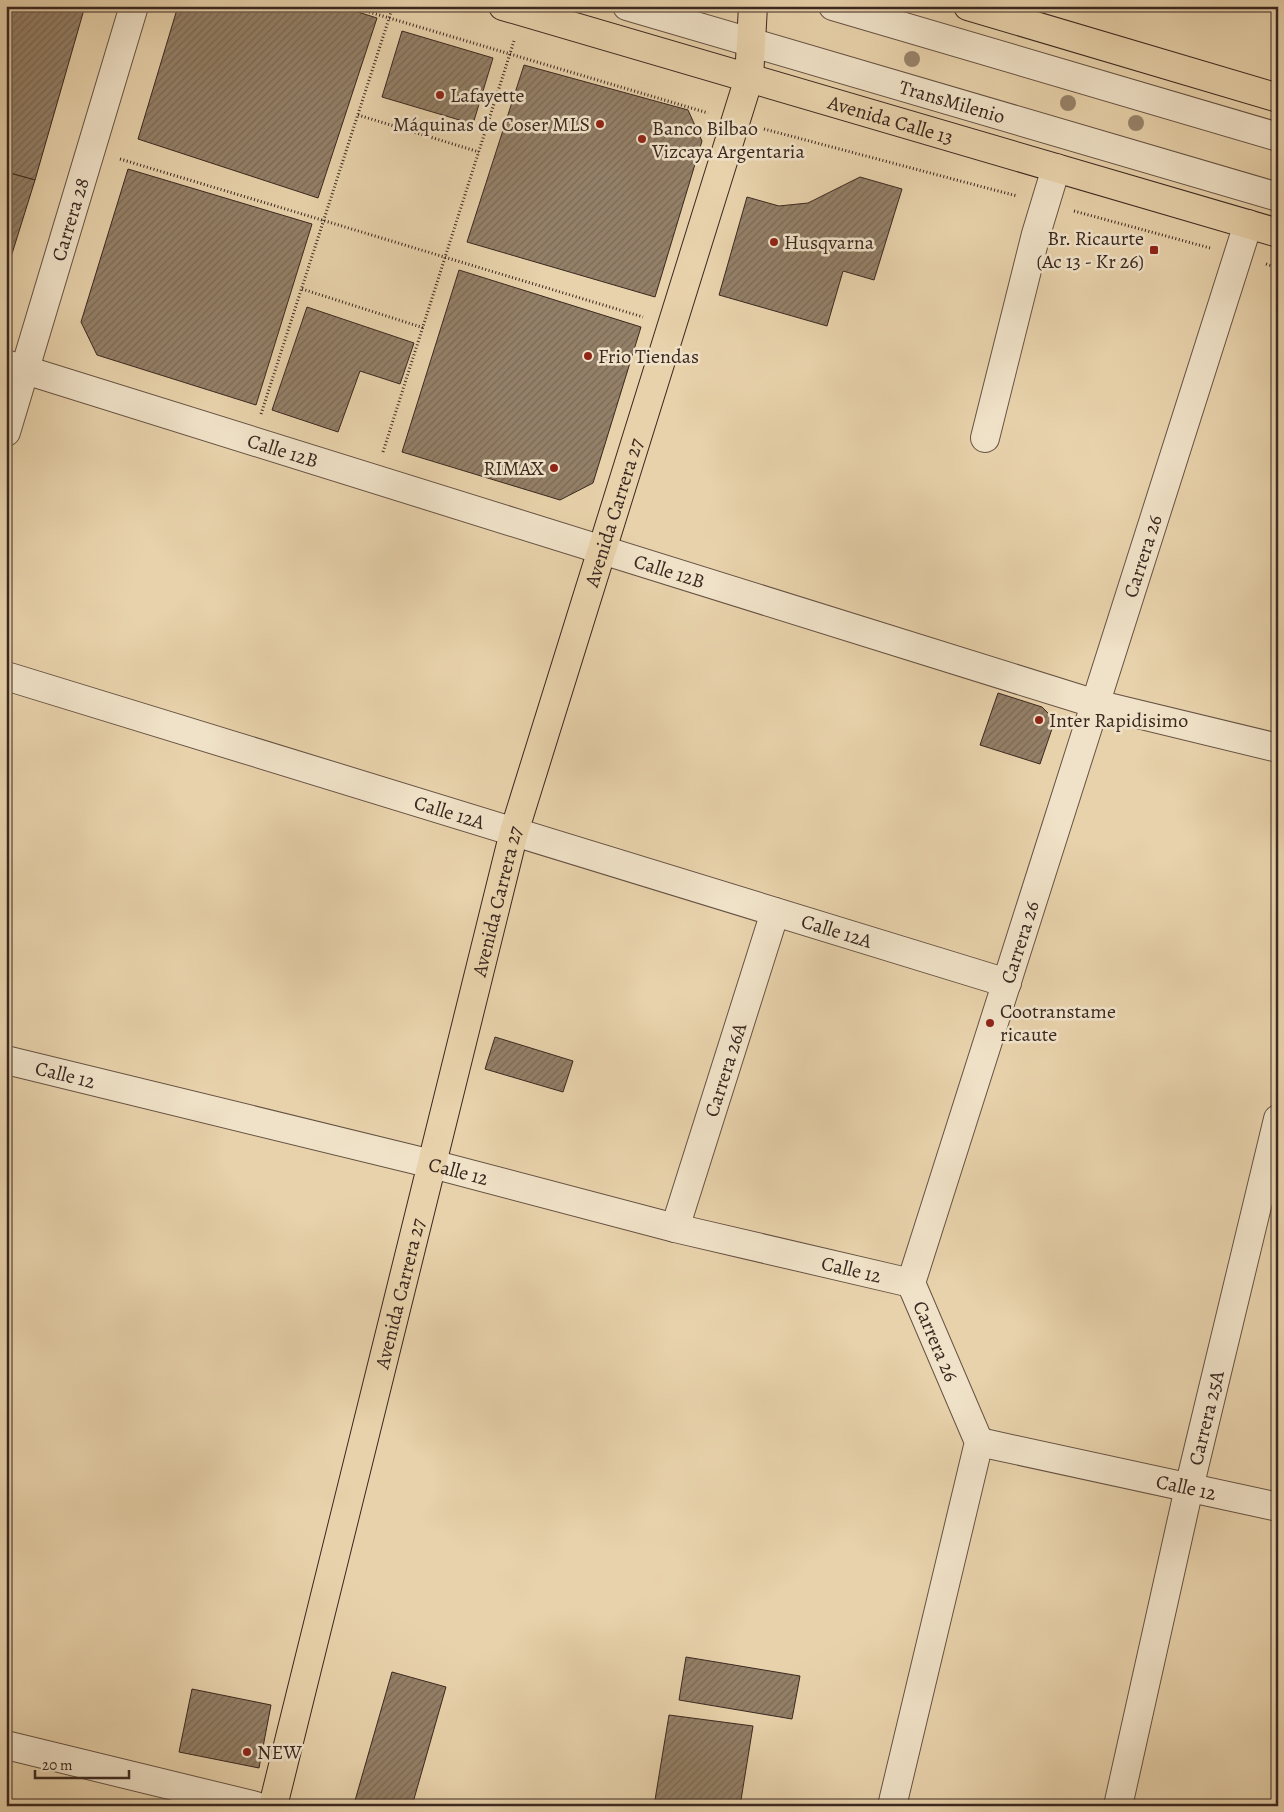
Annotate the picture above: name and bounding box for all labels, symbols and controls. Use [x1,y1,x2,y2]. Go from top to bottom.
street label: TransMilenio [896,74,1008,130]
place label: Lafayette [450,82,525,109]
marker: Lafayette [434,89,446,101]
street label: Avenida Calle 13 [824,89,956,151]
place label: Máquinas de Coser MLS [393,111,590,138]
place label: Banco Bilbao Vizcaya Argentaria [651,115,805,165]
marker: Máquinas de Coser MLS [594,118,606,130]
marker: Banco Bilbao Vizcaya Argentaria [636,133,648,145]
street label: Carrera 28 [45,174,96,265]
place label: Br. Ricaurte (Ac 13 - Kr 26) [1036,225,1144,275]
place label: Husqvarna [784,229,875,256]
marker: Husqvarna [768,236,780,248]
marker: Br. Ricaurte (Ac 13 - Kr 26) [1148,244,1160,256]
place label: Frio Tiendas [598,343,699,370]
marker: Frio Tiendas [582,350,594,362]
street label: Calle 12B [244,427,321,475]
street label: Avenida Carrera 27 [578,435,650,591]
place label: RIMAX [483,455,545,482]
marker: RIMAX [548,462,560,474]
street label: Carrera 26 [1117,511,1169,601]
street label: Calle 12B [631,548,708,595]
place label: Inter Rapidisimo [1049,707,1188,734]
marker: Inter Rapidisimo [1033,714,1045,726]
street label: Calle 12A [411,789,488,836]
street label: Avenida Carrera 27 [465,822,529,980]
street label: Carrera 26 [994,897,1046,987]
street label: Calle 12A [798,908,876,955]
place label: Cootranstame ricaute [1000,998,1116,1048]
marker: Cootranstame ricaute [984,1017,996,1029]
street label: Carrera 26A [698,1019,753,1120]
street label: Calle 12 [32,1055,98,1095]
street label: Calle 12 [426,1151,492,1192]
street label: Avenida Carrera 27 [368,1215,432,1373]
street label: Calle 12 [819,1250,885,1290]
street label: Carrera 26 [906,1297,965,1386]
street label: Carrera 25A [1182,1368,1231,1468]
street label: Calle 12 [1153,1468,1219,1507]
place label: NEW [257,1739,302,1766]
marker: NEW [241,1746,253,1758]
scale bar [35,1747,129,1779]
text: 20 m [42,1755,73,1775]

